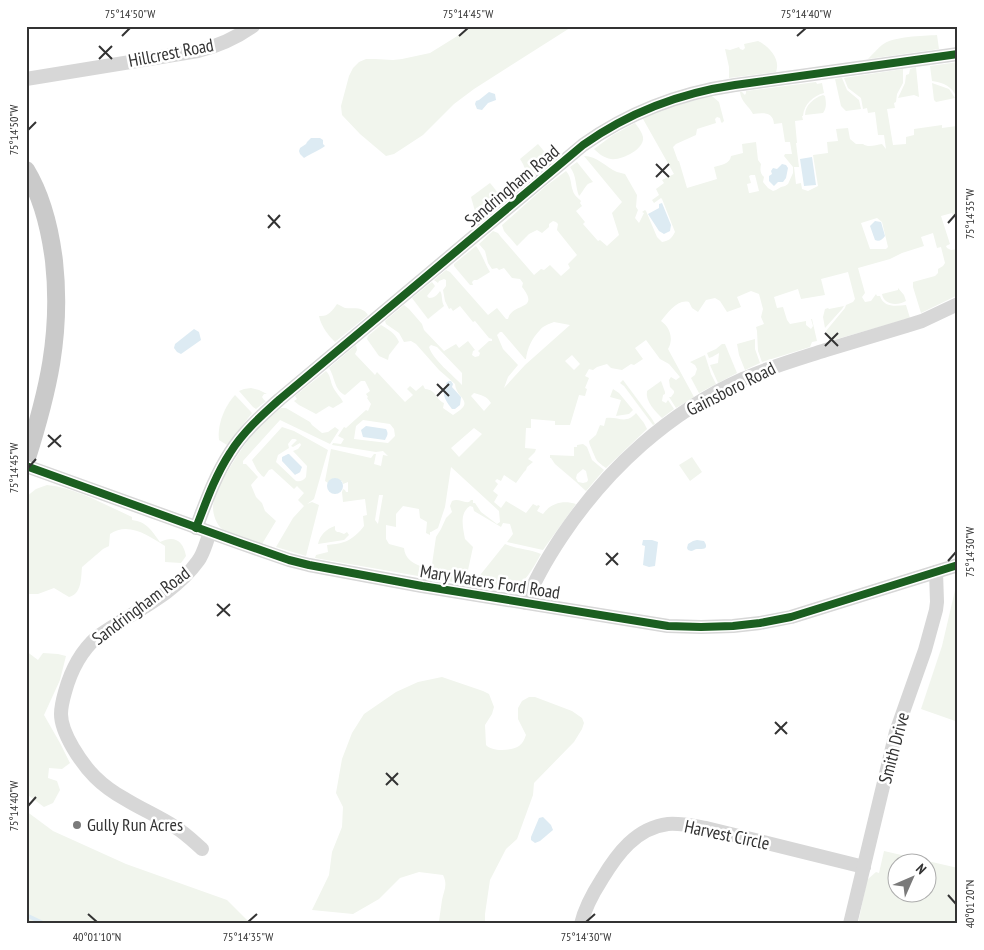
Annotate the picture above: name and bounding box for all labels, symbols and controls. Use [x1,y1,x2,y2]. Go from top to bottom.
text: 75°14'50"W [105,6,155,21]
text: 75°14'45"W [443,6,493,21]
text: 75°14'40"W [781,6,831,21]
street label: Hillcrest Road [126,33,215,72]
text: 75°14'50"W [6,105,21,155]
street label: Sandringham Road [460,139,564,232]
text: 75°14'35"W [962,189,977,239]
street label: Gainsboro Road [682,356,779,421]
text: 75°14'45"W [6,443,21,493]
text: 75°14'30"W [962,527,977,577]
street label: Mary Waters Ford Road [418,559,562,604]
street label: Sandringham Road [87,561,194,650]
street label: Smith Drive [873,710,914,786]
text: 75°14'40"W [6,781,21,831]
place label: Gully Run Acres [87,813,183,836]
street label: Harvest Circle [683,814,772,855]
marker: Gully Run Acres [71,819,83,831]
north arrow [886,852,936,902]
text: N [912,860,930,878]
text: 40°01'20"N [962,880,977,928]
text: 40°01'10"N [73,929,121,944]
text: 75°14'35"W [223,929,273,944]
text: 75°14'30"W [561,929,611,944]

